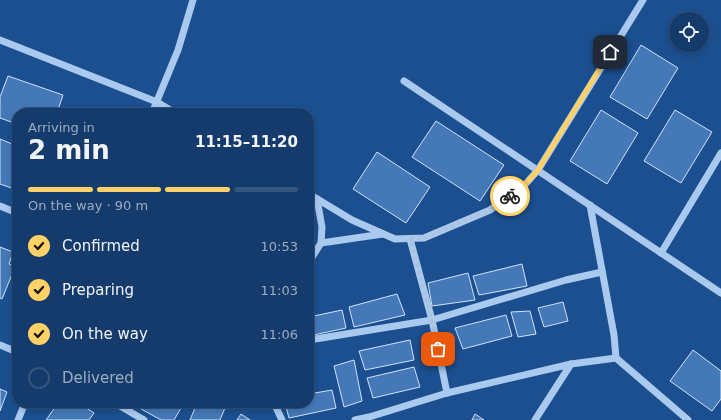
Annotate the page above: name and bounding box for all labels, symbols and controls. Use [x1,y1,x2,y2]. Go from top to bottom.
map controls [669,12,709,52]
button: locate [669,12,709,52]
pin [593,35,627,69]
icon: home [599,41,621,63]
text: Arriving in [28,120,95,135]
text: 11:15–11:20 [195,133,298,151]
text: 2 min [28,135,110,165]
courier [490,176,530,216]
icon: bike [499,185,521,207]
text: On the way · 90 m [28,198,148,213]
icon: check [28,235,50,257]
text: Confirmed [62,237,140,255]
text: 10:53 [261,239,298,254]
icon: check [28,279,50,301]
text: Preparing [62,281,134,299]
text: 11:03 [261,283,298,298]
icon: check [28,323,50,345]
text: On the way [62,325,148,343]
text: 11:06 [261,327,298,342]
pin [421,332,455,366]
icon: bag [427,338,449,360]
text: Delivered [62,369,134,387]

